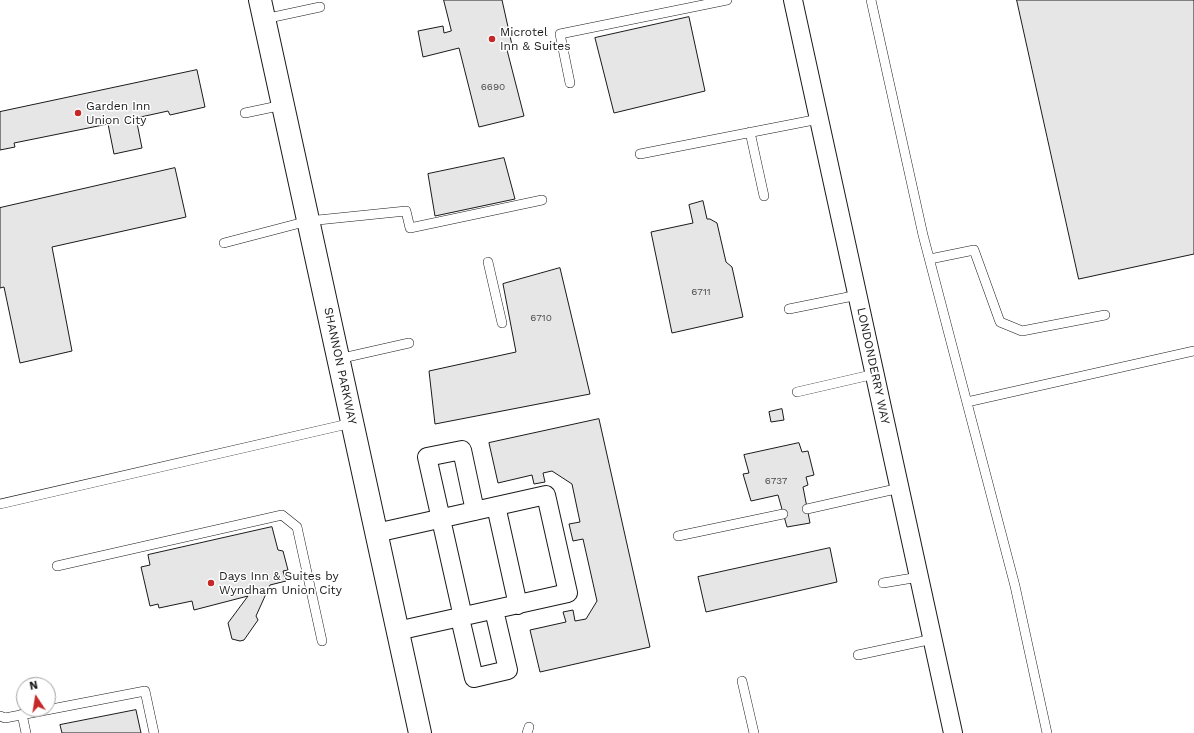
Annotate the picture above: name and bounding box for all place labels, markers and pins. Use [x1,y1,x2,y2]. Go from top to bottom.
place label: Microtel Inn & Suites [500,25,571,53]
marker: Microtel Inn & Suites [487,34,497,44]
place label: Garden Inn Union City [86,99,150,127]
marker: Garden Inn Union City [73,108,83,118]
place label: Days Inn & Suites by Wyndham Union City [219,569,342,597]
marker: Days Inn & Suites by Wyndham Union City [206,578,216,588]

